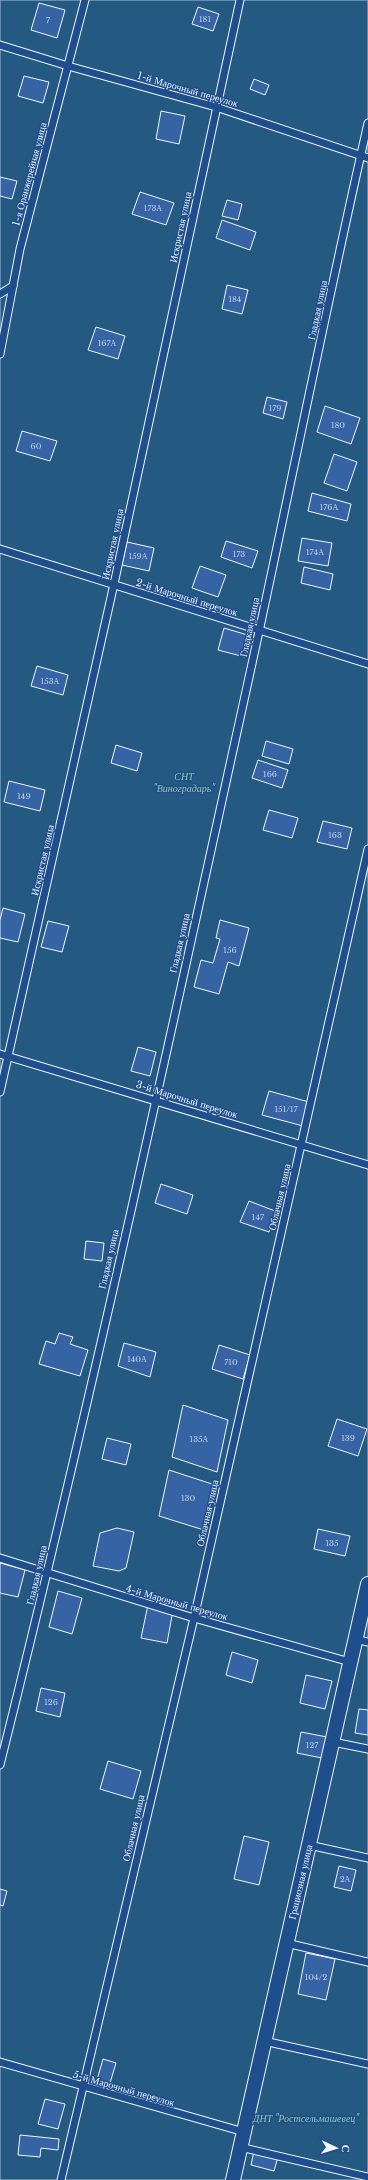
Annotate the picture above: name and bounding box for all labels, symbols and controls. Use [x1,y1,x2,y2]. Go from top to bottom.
house number: 181 [199,14,211,24]
house number: 7 [46,15,51,25]
street label: 1-й Марочный переулок [136,69,240,110]
street label: 1-я Оранжерейная улица [9,120,50,227]
street label: Искристая улица [167,190,194,264]
house number: 173А [144,203,162,213]
street label: Гладкая улица [305,278,330,341]
house number: 184 [228,294,242,304]
house number: 167А [98,338,116,348]
house number: 179 [269,403,281,413]
house number: 180 [331,420,345,430]
house number: 60 [31,441,42,451]
house number: 176А [320,502,338,512]
street label: Искристая улица [99,507,126,581]
house number: 174А [306,547,324,557]
house number: 173 [233,549,245,559]
house number: 159А [128,551,148,561]
street label: 2-й Марочный переулок [134,576,239,619]
street label: Гладкая улица [237,595,262,658]
house number: 153А [41,676,60,686]
house number: 166 [263,769,277,779]
park label: СНТ "Виноградарь" [153,770,216,795]
house number: 149 [17,791,31,801]
street label: Искристая улица [28,823,57,897]
house number: 163 [328,830,342,840]
street label: Гладкая улица [166,911,193,974]
house number: 156 [223,945,237,955]
street label: 3-й Марочный переулок [134,1078,239,1121]
house number: 151/17 [275,1104,298,1114]
street label: Облачная улица [265,1162,294,1232]
house number: 147 [252,1212,265,1222]
street label: Гладкая улица [95,1227,122,1290]
house number: 140А [127,1354,147,1364]
house number: 710 [224,1357,238,1367]
house number: 139 [341,1433,355,1443]
house number: 135А [190,1434,209,1444]
street label: Облачная улица [193,1478,222,1548]
house number: 130 [181,1493,195,1503]
house number: 135 [325,1538,339,1548]
street label: Гладкая улица [23,1543,50,1606]
street label: 4-й Марочный переулок [124,1582,229,1623]
house number: 126 [44,1697,58,1707]
house number: 127 [306,1740,319,1750]
street label: Облачная улица [119,1793,148,1863]
street label: Грациозная улица [286,1843,316,1921]
house number: 2А [340,1874,351,1884]
house number: 104/2 [305,1972,327,1982]
street label: 5-й Марочный переулок [71,2068,176,2109]
park label: ДНТ "Ростсельмашевец" [252,2112,360,2125]
north arrow [316,2128,356,2168]
text: С [339,2144,353,2153]

